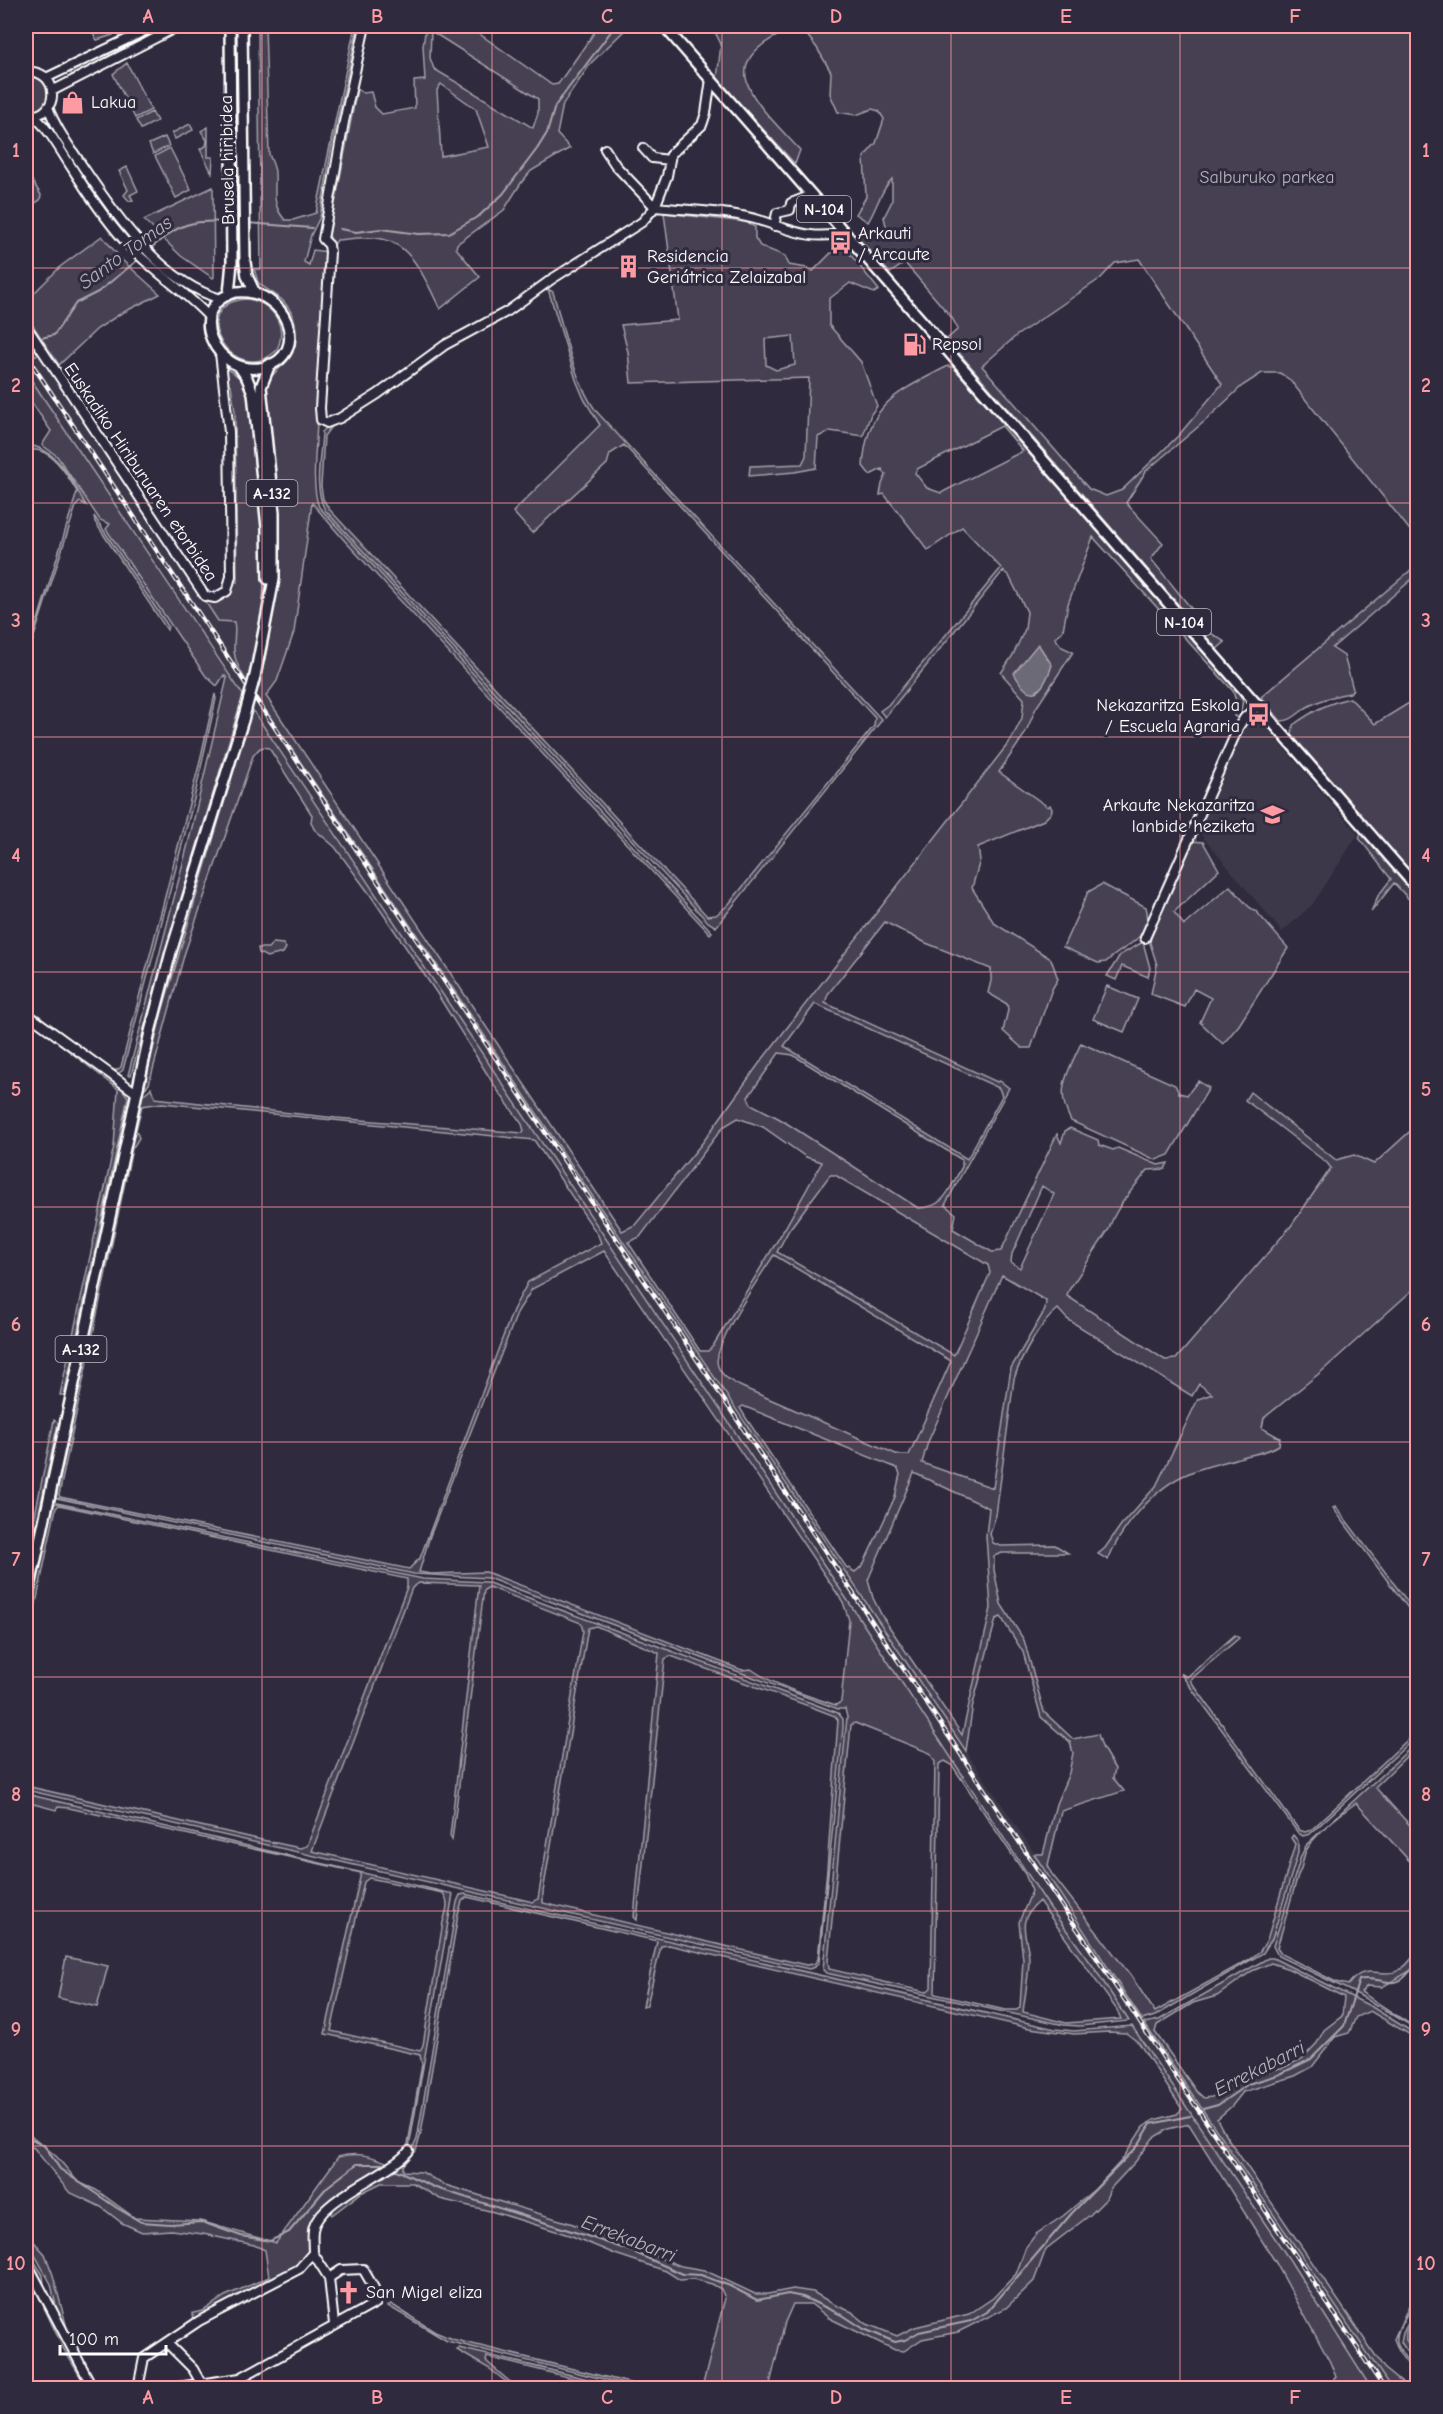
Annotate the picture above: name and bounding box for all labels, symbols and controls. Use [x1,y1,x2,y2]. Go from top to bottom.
text: A [142,5,154,28]
text: B [371,5,383,28]
text: C [601,5,613,28]
text: D [830,5,842,28]
text: E [1060,5,1072,28]
text: F [1289,5,1301,28]
shop icon: Lakua [60,89,86,115]
place label: Lakua [91,92,136,113]
street label: Brusela hiribidea [216,95,239,225]
text: 1 [12,139,20,162]
text: 1 [1422,139,1430,162]
park label: Salburuko parkea [1200,167,1334,188]
road number: N-104 [797,196,851,222]
water label: Santo Tomas [74,210,177,294]
place label: Arkauti / Arcaute [858,223,930,265]
bus stop icon: Arkauti / Arcaute [827,230,853,256]
place label: Residencia Geriátrica Zelaizabal [647,246,806,288]
building icon: Residencia Geriátrica Zelaizabal [616,253,642,279]
fuel station icon: Repsol [901,331,927,357]
place label: Repsol [932,334,982,355]
street label: Euskadiko Hiriburuaren etorbidea [59,359,222,586]
text: 2 [11,374,21,397]
text: 2 [1421,374,1431,397]
road number: A-132 [246,480,298,506]
text: 3 [11,609,21,632]
road number: N-104 [1157,609,1211,635]
text: 3 [1421,609,1431,632]
place label: Nekazaritza Eskola / Escuela Agraria [1096,695,1240,737]
bus stop icon: Nekazaritza Eskola / Escuela Agraria [1245,702,1271,728]
place label: Arkaute Nekazaritza lanbide heziketa [1103,795,1255,837]
school or university icon: Arkaute Nekazaritza lanbide heziketa [1260,802,1286,828]
text: 4 [11,844,21,867]
text: 4 [1421,844,1431,867]
text: 5 [11,1078,21,1101]
text: 5 [1421,1078,1431,1101]
text: 6 [11,1313,21,1336]
text: 6 [1421,1313,1431,1336]
road number: A-132 [56,1336,106,1362]
text: 7 [12,1548,21,1571]
text: 7 [1422,1548,1431,1571]
text: 8 [11,1783,21,1806]
text: 8 [1421,1783,1431,1806]
text: 9 [11,2018,21,2041]
text: 9 [1421,2018,1431,2041]
water label: Errekabarri [1210,2036,1309,2101]
water label: Errekabarri [579,2210,680,2267]
text: 10 [6,2252,26,2275]
text: 10 [1416,2252,1436,2275]
church icon: San Migel eliza [335,2279,361,2305]
place label: San Migel eliza [366,2282,483,2303]
scale bar [60,2318,166,2356]
text: 100 m [69,2329,119,2350]
text: A [142,2386,154,2409]
text: B [371,2386,383,2409]
text: C [601,2386,613,2409]
text: D [830,2386,842,2409]
text: E [1060,2386,1072,2409]
text: F [1289,2386,1301,2409]

